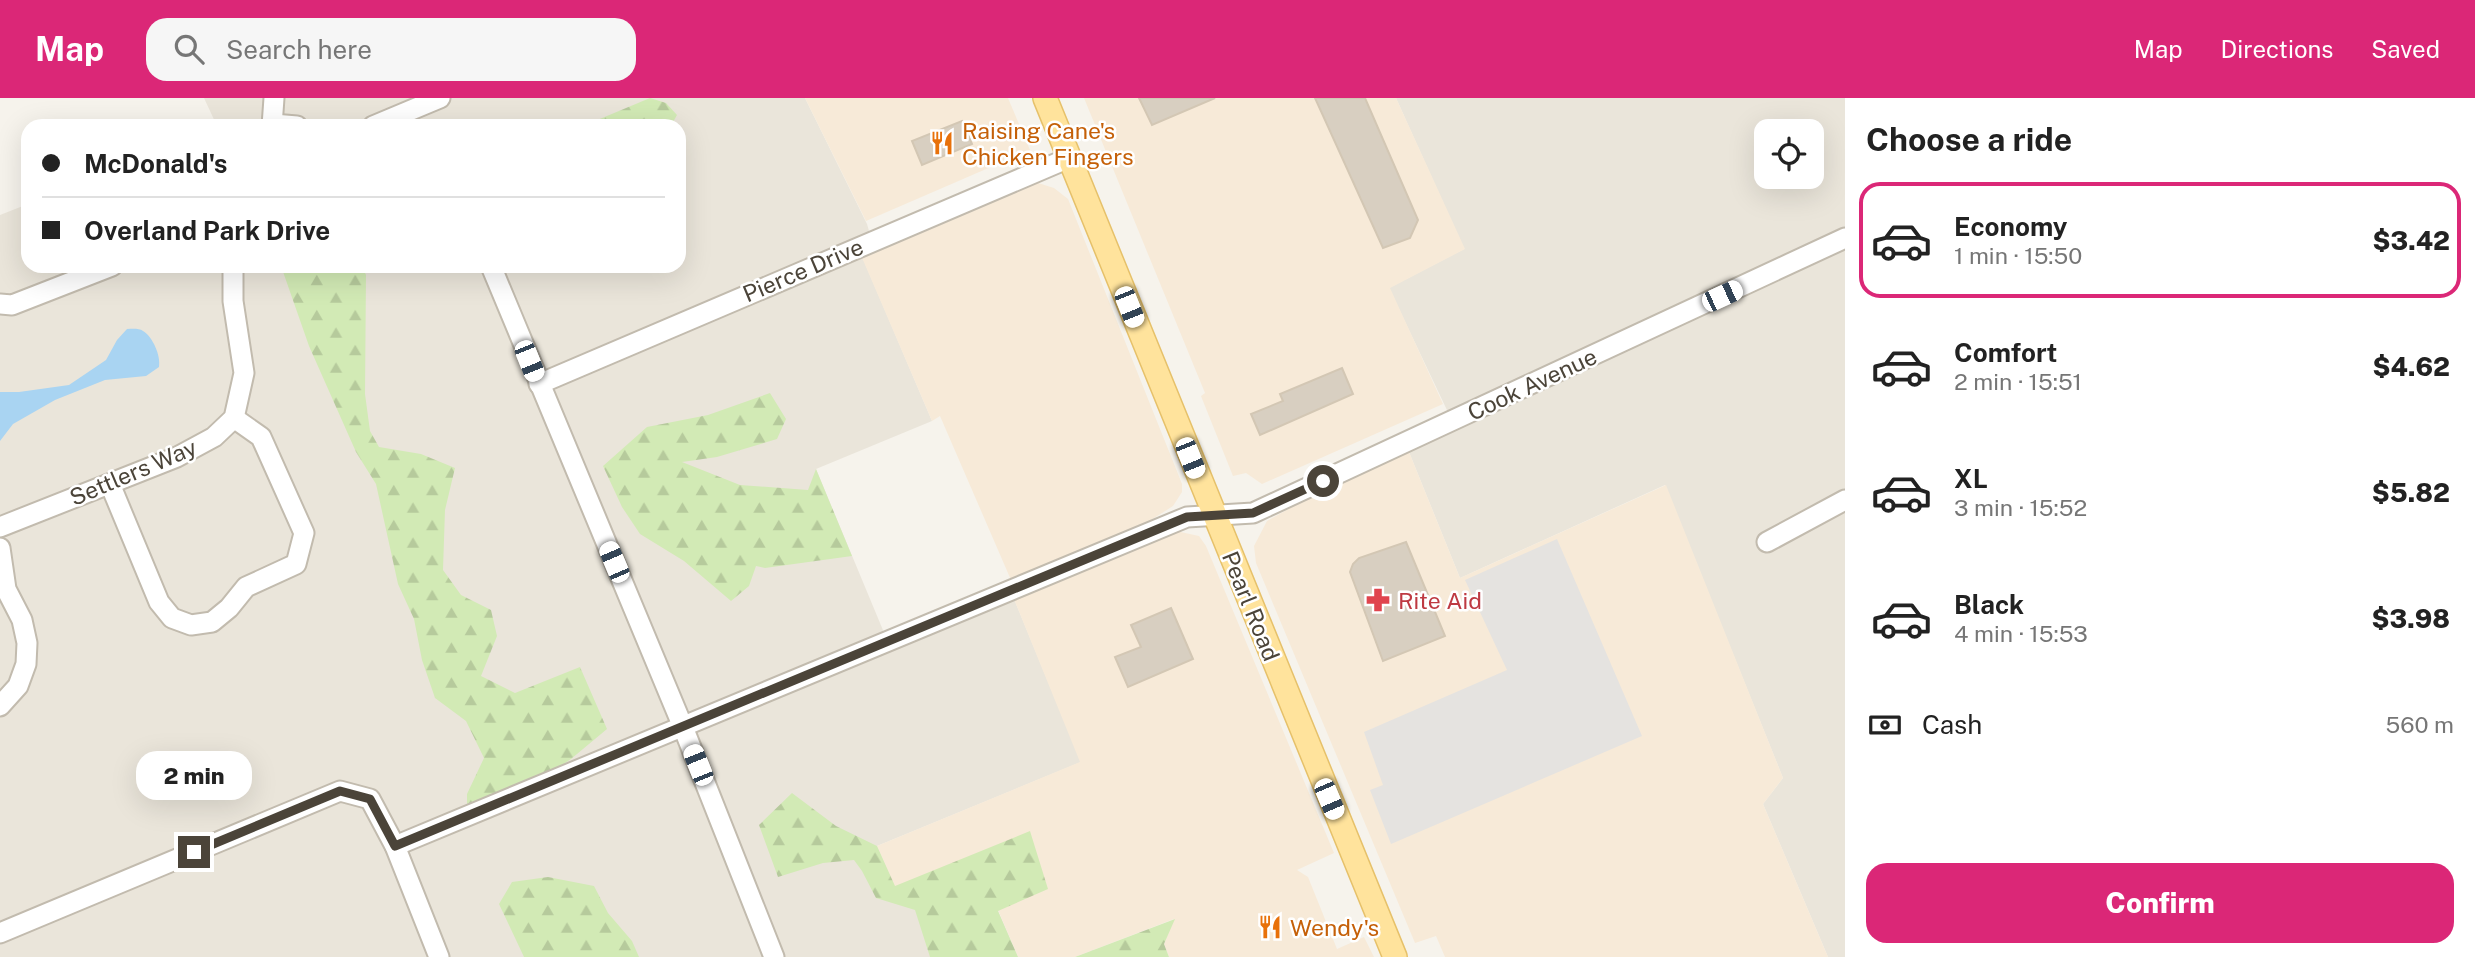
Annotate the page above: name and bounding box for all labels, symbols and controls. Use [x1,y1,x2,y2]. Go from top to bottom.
search box [146,18,636,81]
text: Map [35,30,104,68]
icon: search [170,30,208,68]
text: Search here [226,34,372,65]
text: Map [2134,35,2183,63]
text: Directions [2221,35,2333,63]
text: Saved [2371,35,2440,63]
place label: Raising Cane's Chicken Fingers [962,117,1134,170]
map controls [1754,119,1824,189]
button: locate [1754,119,1824,189]
text: Choose a ride [1866,121,2072,158]
restaurant icon: Raising Cane's Chicken Fingers [928,129,956,157]
text: McDonald's [84,148,227,179]
icon: car [1870,209,1933,272]
text: Economy [1954,211,2067,242]
text: Overland Park Drive [84,215,330,246]
text: $3.42 [2372,225,2450,256]
street label: Pierce Drive [739,233,867,307]
text: 1 min · 15:50 [1954,242,2082,269]
car [1699,278,1746,314]
car [1112,284,1147,330]
icon: car [1870,335,1933,398]
text: Comfort [1954,337,2057,368]
car [512,338,547,384]
street label: Cook Avenue [1463,342,1601,426]
text: $4.62 [2373,351,2450,382]
text: 2 min · 15:51 [1954,368,2082,395]
street label: Settlers Way [66,433,200,511]
car [1173,435,1208,481]
icon: car [1870,461,1933,524]
text: XL [1954,463,1988,494]
route start [1307,465,1339,497]
text: $5.82 [2372,477,2450,508]
text: 3 min · 15:52 [1954,494,2087,521]
car [597,539,632,585]
street label: Pearl Road [1217,547,1285,665]
pharmacy icon: Rite Aid [1364,586,1392,614]
place label: Rite Aid [1398,587,1482,614]
icon: car [1870,587,1933,650]
text: Black [1954,589,2024,620]
text: $3.98 [2372,603,2450,634]
text: 4 min · 15:53 [1954,620,2088,647]
icon: cash [1866,706,1904,744]
text: Cash [1922,709,1982,740]
text: 560 m [2386,711,2454,738]
car [681,742,716,788]
callout: 2 min [136,750,252,800]
text: 2 min [163,762,225,789]
car [1312,776,1347,822]
route end [178,836,210,868]
button: Confirm [1866,863,2454,943]
restaurant icon: Wendy's [1256,913,1284,941]
place label: Wendy's [1290,914,1379,941]

